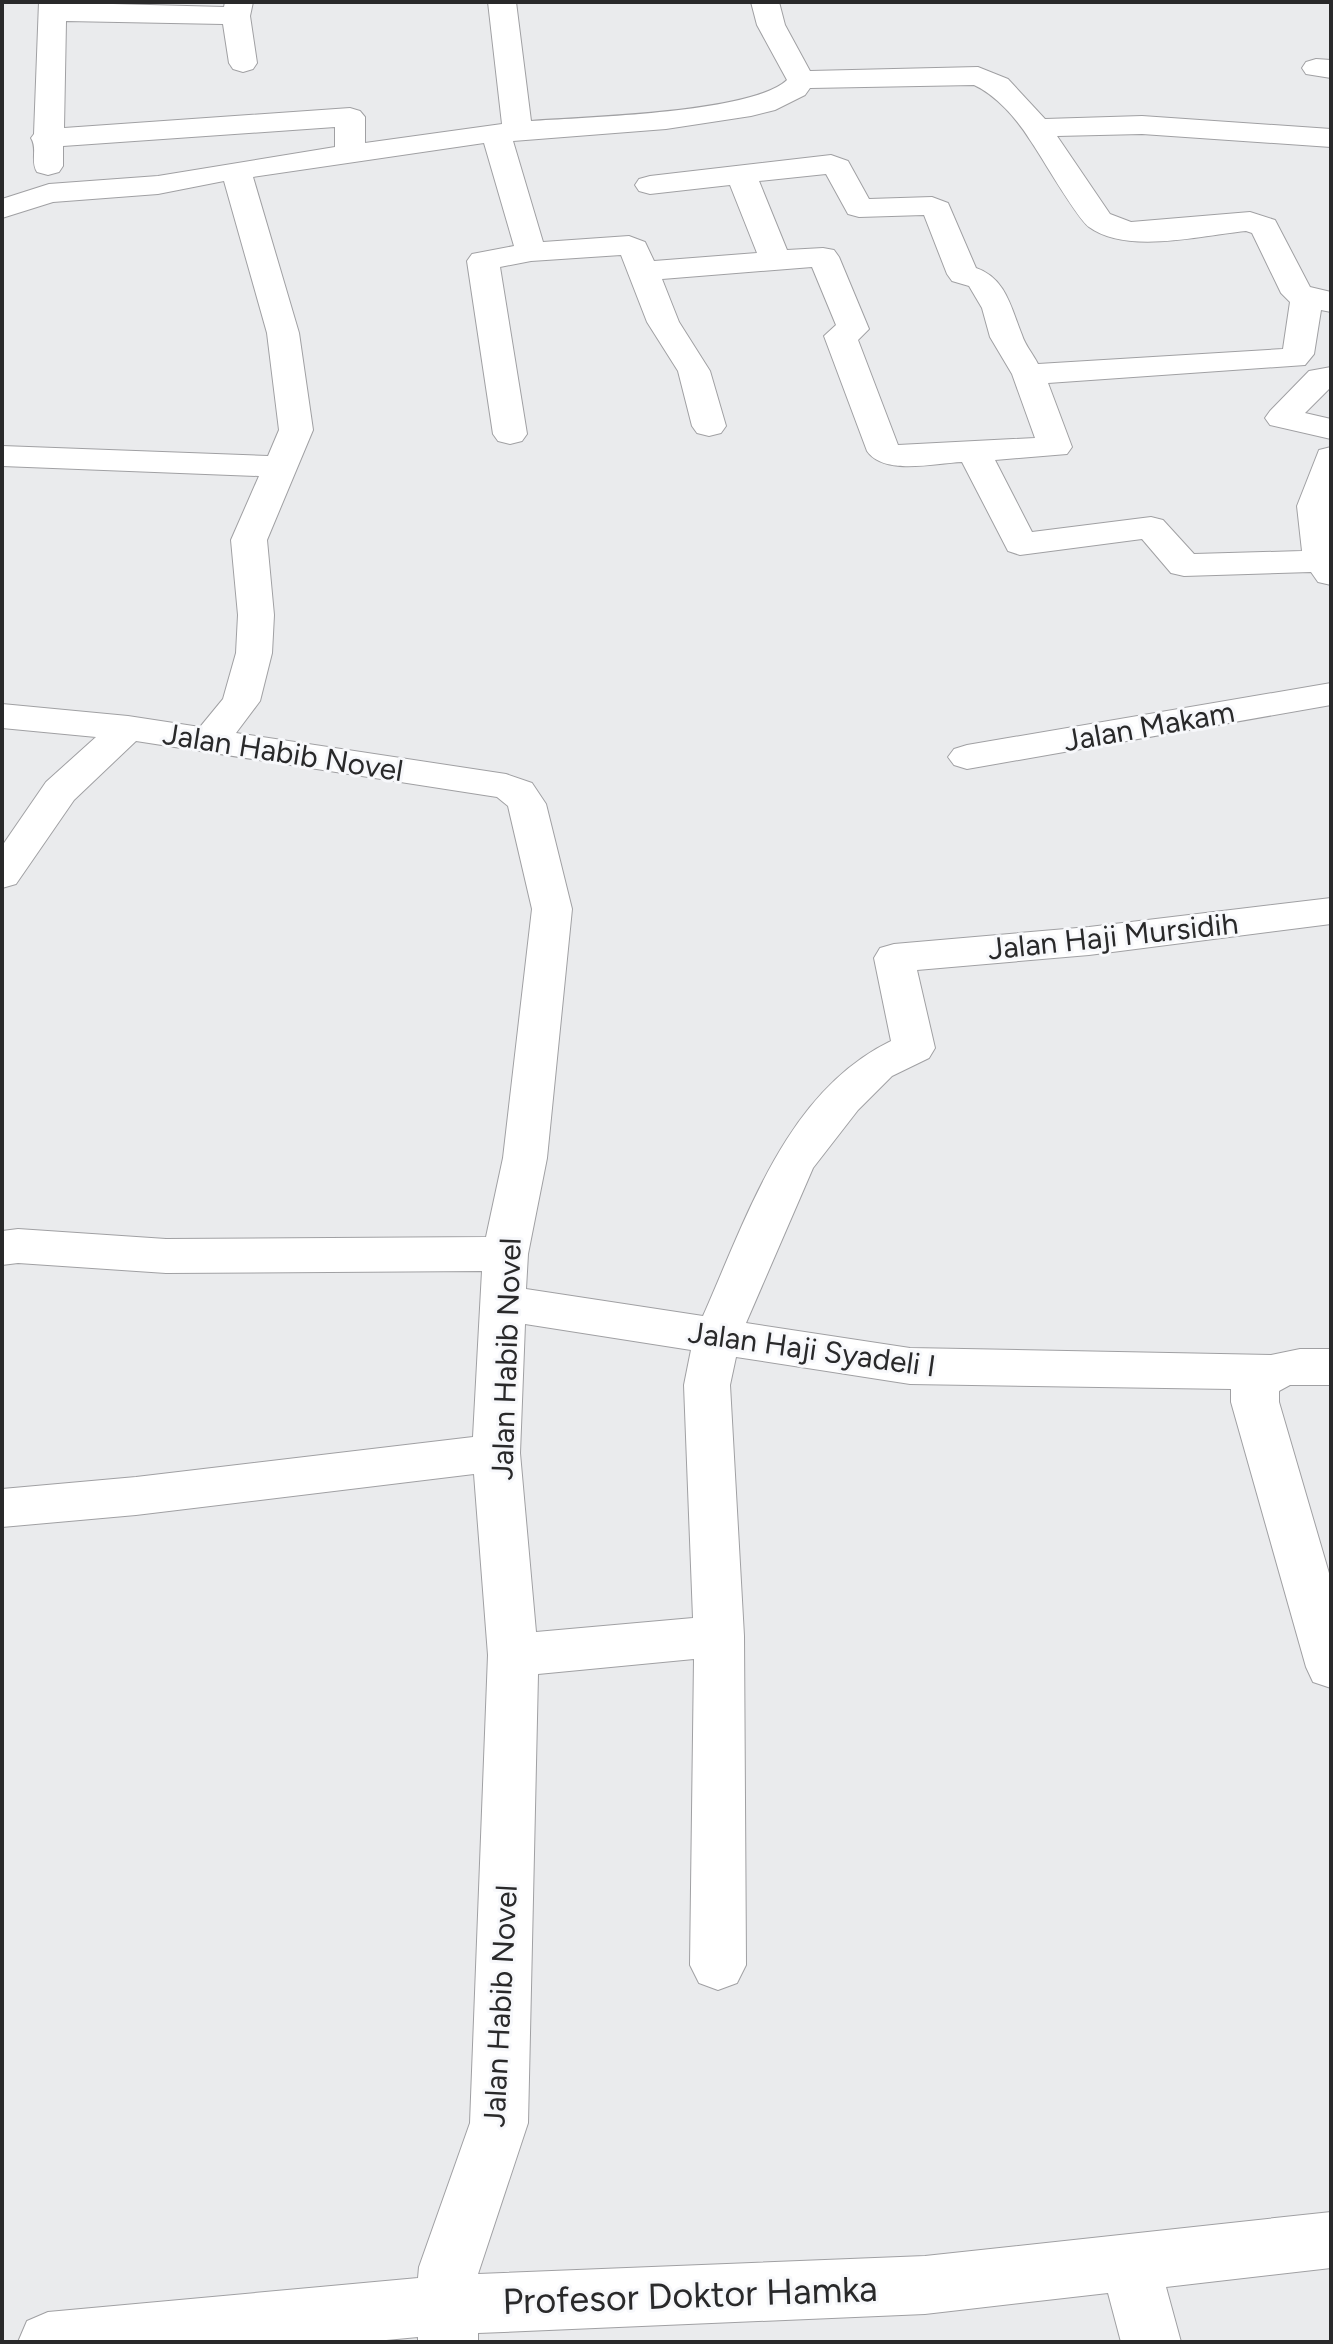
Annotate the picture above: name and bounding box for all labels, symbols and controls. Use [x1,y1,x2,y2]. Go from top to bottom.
street label: Jalan Makam [1061,693,1237,759]
street label: Jalan Habib Novel [160,715,406,789]
street label: Jalan Haji Mursidih [986,904,1240,968]
street label: Jalan Habib Novel [483,1237,529,1481]
street label: Jalan Haji Syadeli I [686,1313,938,1385]
street label: Jalan Habib Novel [475,1884,525,2128]
street label: Profesor Doktor Hamka [502,2267,878,2323]

